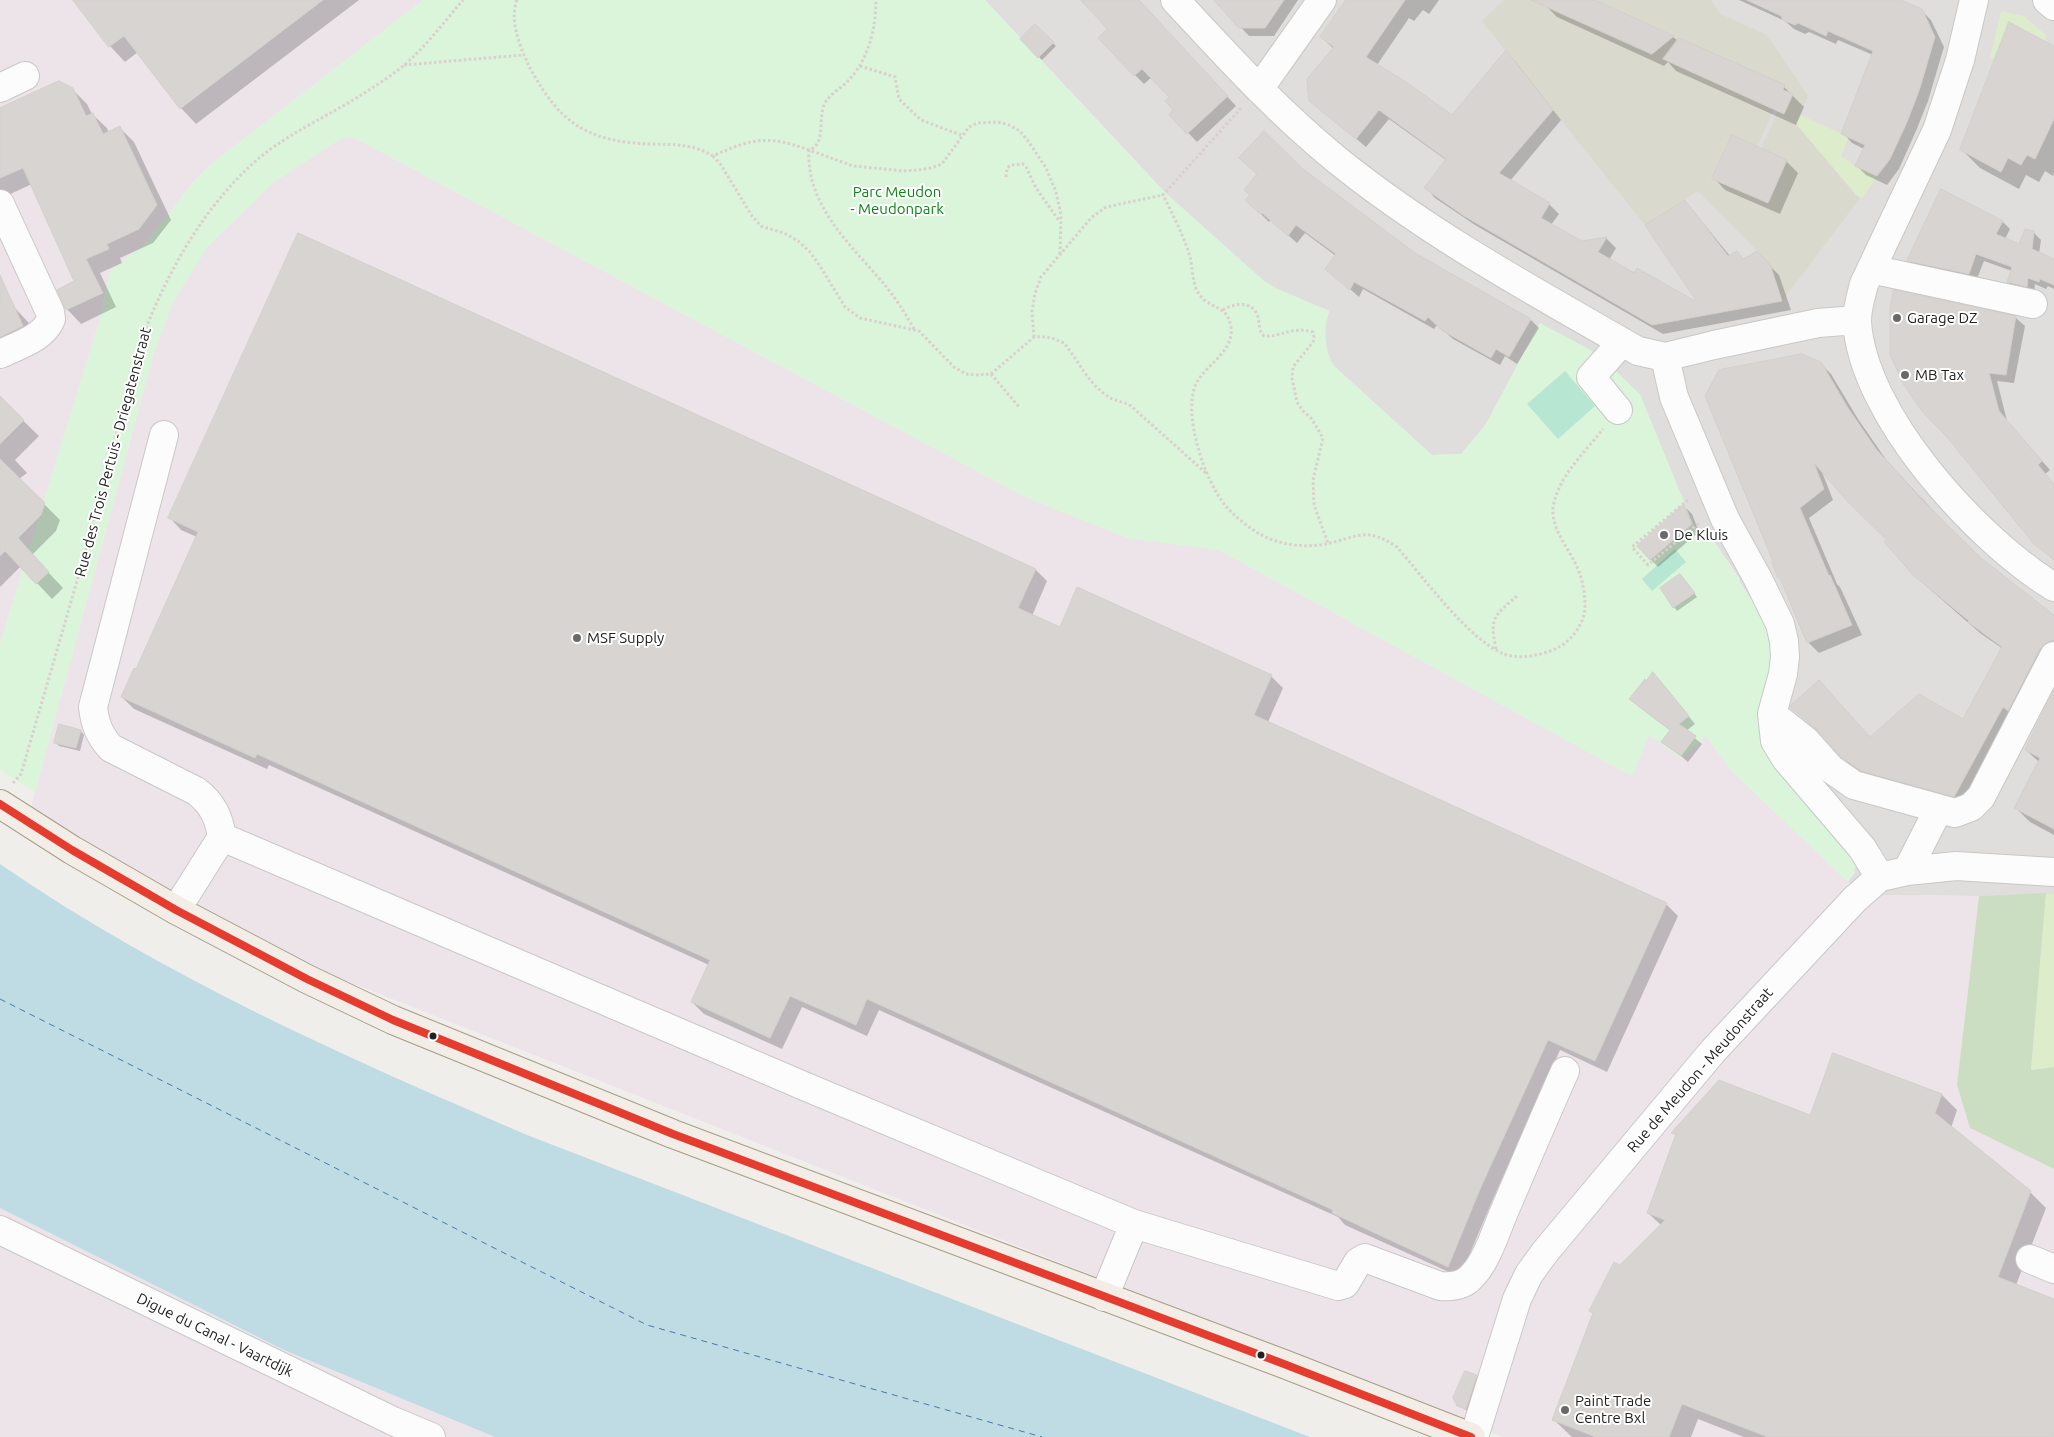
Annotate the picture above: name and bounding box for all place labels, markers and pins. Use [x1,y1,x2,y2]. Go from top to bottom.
place label: Garage DZ [1907,309,1977,327]
marker: Garage DZ [1891,312,1903,324]
place label: MB Tax [1915,366,1964,384]
marker: MB Tax [1899,369,1911,381]
place label: De Kluis [1674,526,1728,544]
marker: De Kluis [1658,529,1670,541]
place label: MSF Supply [587,629,664,647]
marker: MSF Supply [571,632,583,644]
unlabelled marker [428,1031,438,1041]
unlabelled marker [1256,1350,1266,1360]
place label: Paint Trade Centre Bxl [1575,1392,1651,1427]
marker: Paint Trade Centre Bxl [1559,1404,1571,1416]

